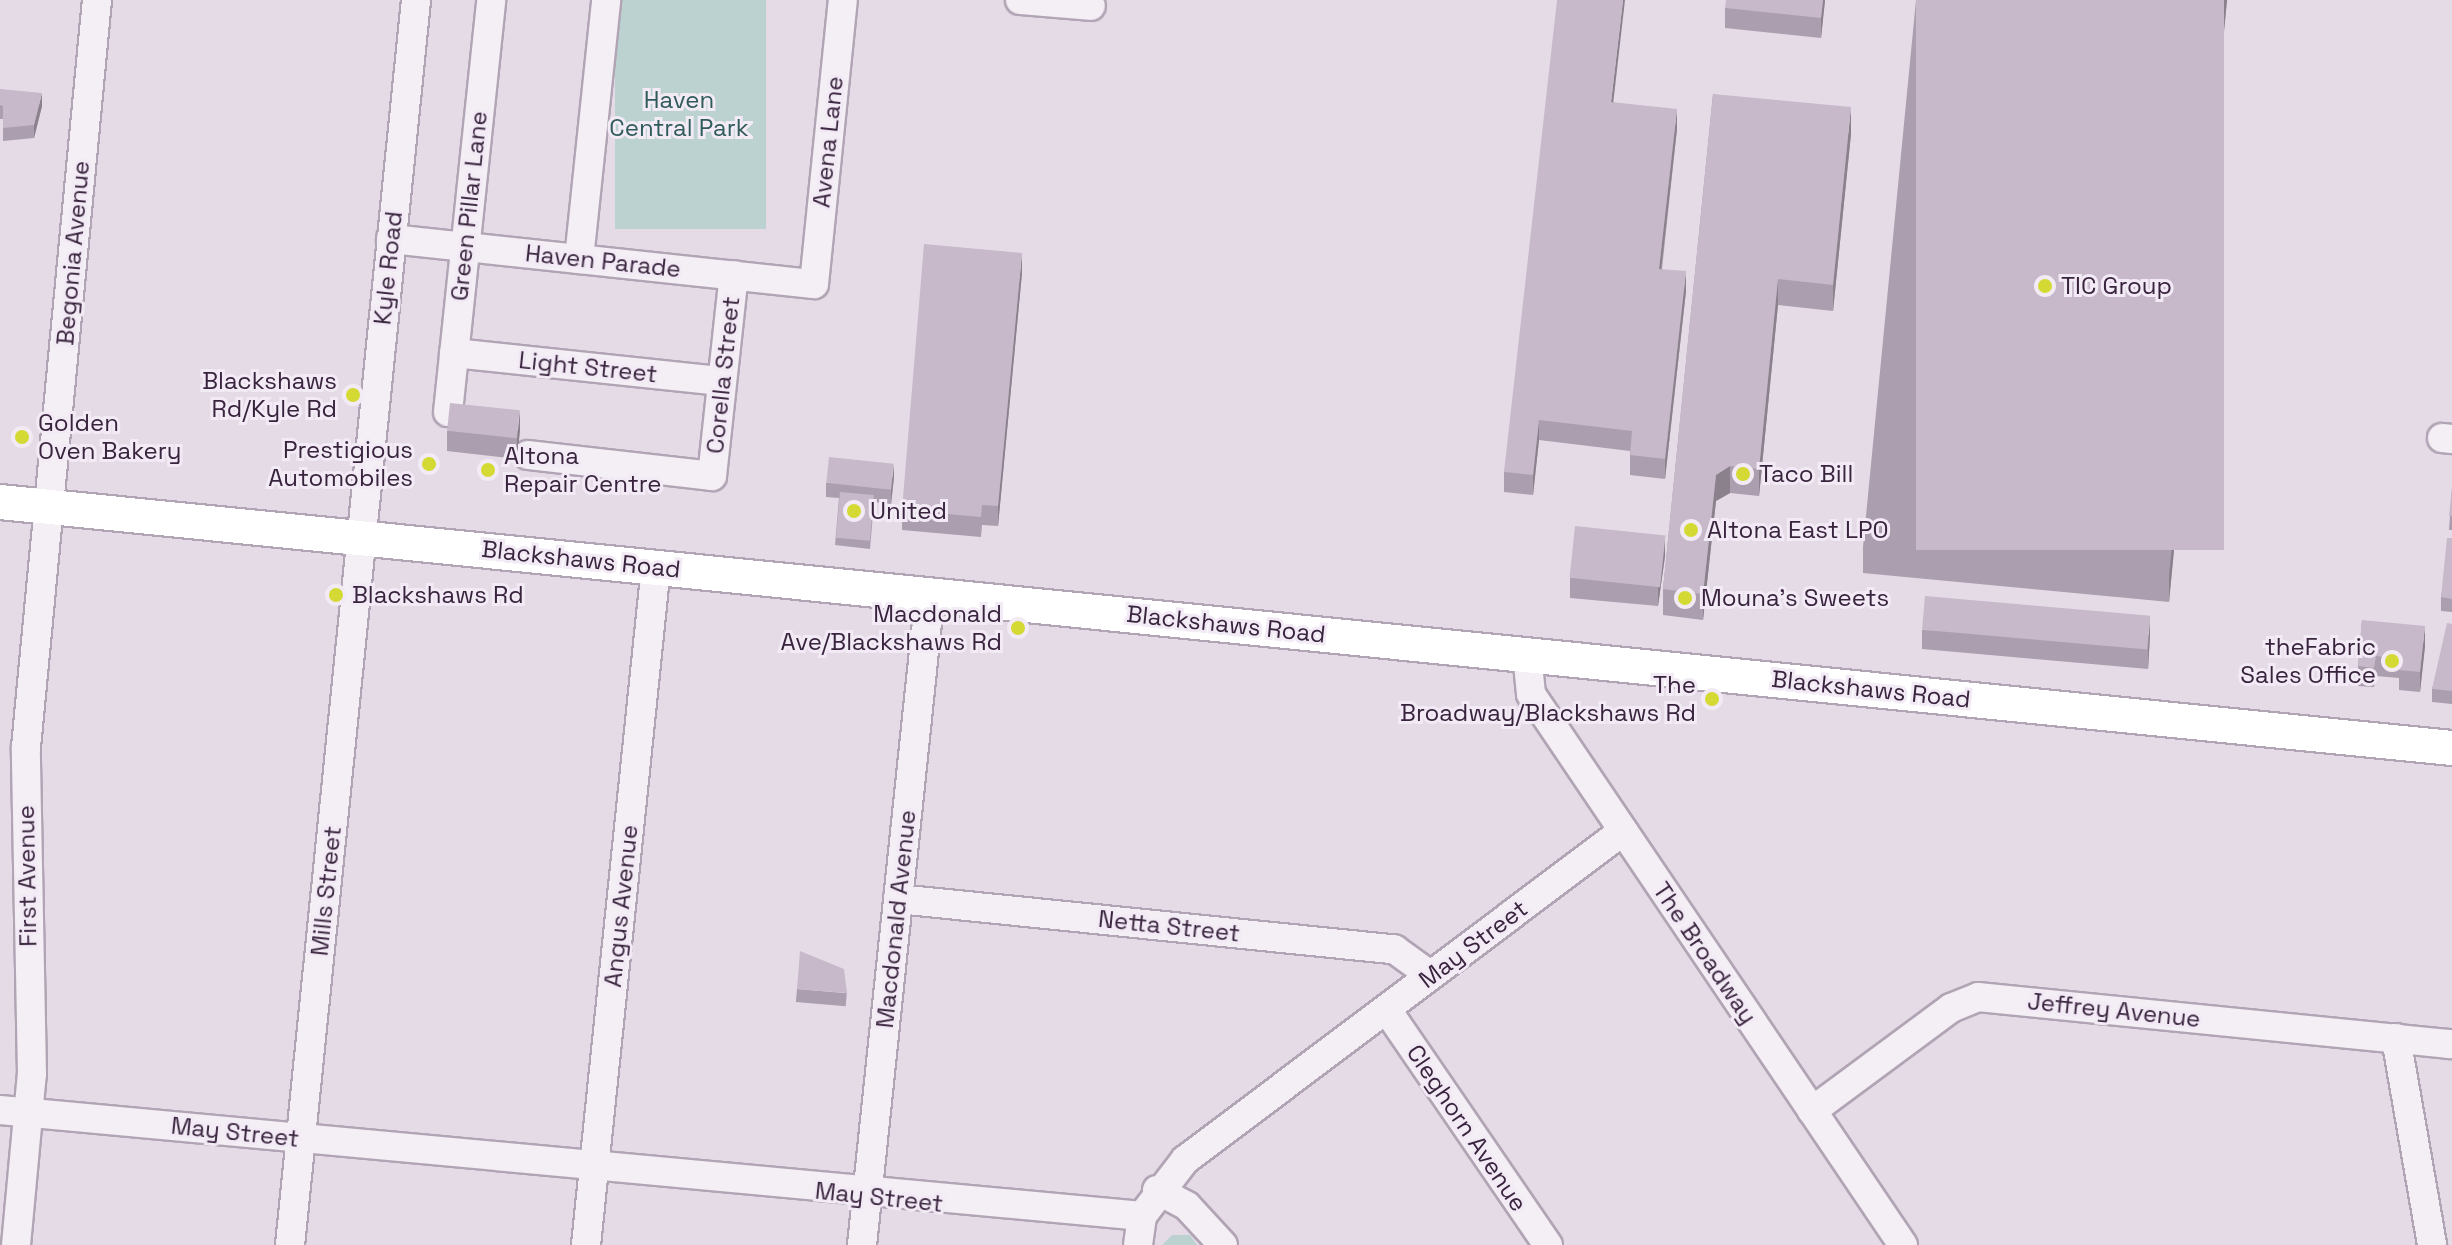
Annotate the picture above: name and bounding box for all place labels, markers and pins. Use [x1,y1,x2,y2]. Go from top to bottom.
place label: TIC Group [2061,272,2172,300]
marker: TIC Group [2036,277,2054,295]
place label: Blackshaws Rd/Kyle Rd [202,367,337,423]
marker: Blackshaws Rd/Kyle Rd [344,386,362,404]
place label: Golden Oven Bakery [38,409,181,465]
marker: Golden Oven Bakery [13,428,31,446]
place label: Prestigious Automobiles [268,436,413,492]
place label: Altona Repair Centre [504,442,662,498]
marker: Prestigious Automobiles [420,455,438,473]
place label: Taco Bill [1759,460,1853,488]
marker: Altona Repair Centre [479,461,497,479]
marker: Taco Bill [1734,465,1752,483]
place label: United [870,497,947,525]
marker: United [845,502,863,520]
place label: Altona East LPO [1707,516,1889,544]
marker: Altona East LPO [1682,521,1700,539]
place label: Blackshaws Rd [352,581,524,609]
place label: Mouna’s Sweets [1701,584,1889,612]
marker: Blackshaws Rd [327,586,345,604]
marker: Mouna’s Sweets [1676,589,1694,607]
place label: Macdonald Ave/Blackshaws Rd [781,600,1002,656]
marker: Macdonald Ave/Blackshaws Rd [1009,619,1027,637]
place label: theFabric Sales Office [2240,633,2376,689]
marker: theFabric Sales Office [2383,652,2401,670]
place label: The Broadway/Blackshaws Rd [1400,671,1696,727]
marker: The Broadway/Blackshaws Rd [1703,690,1721,708]

